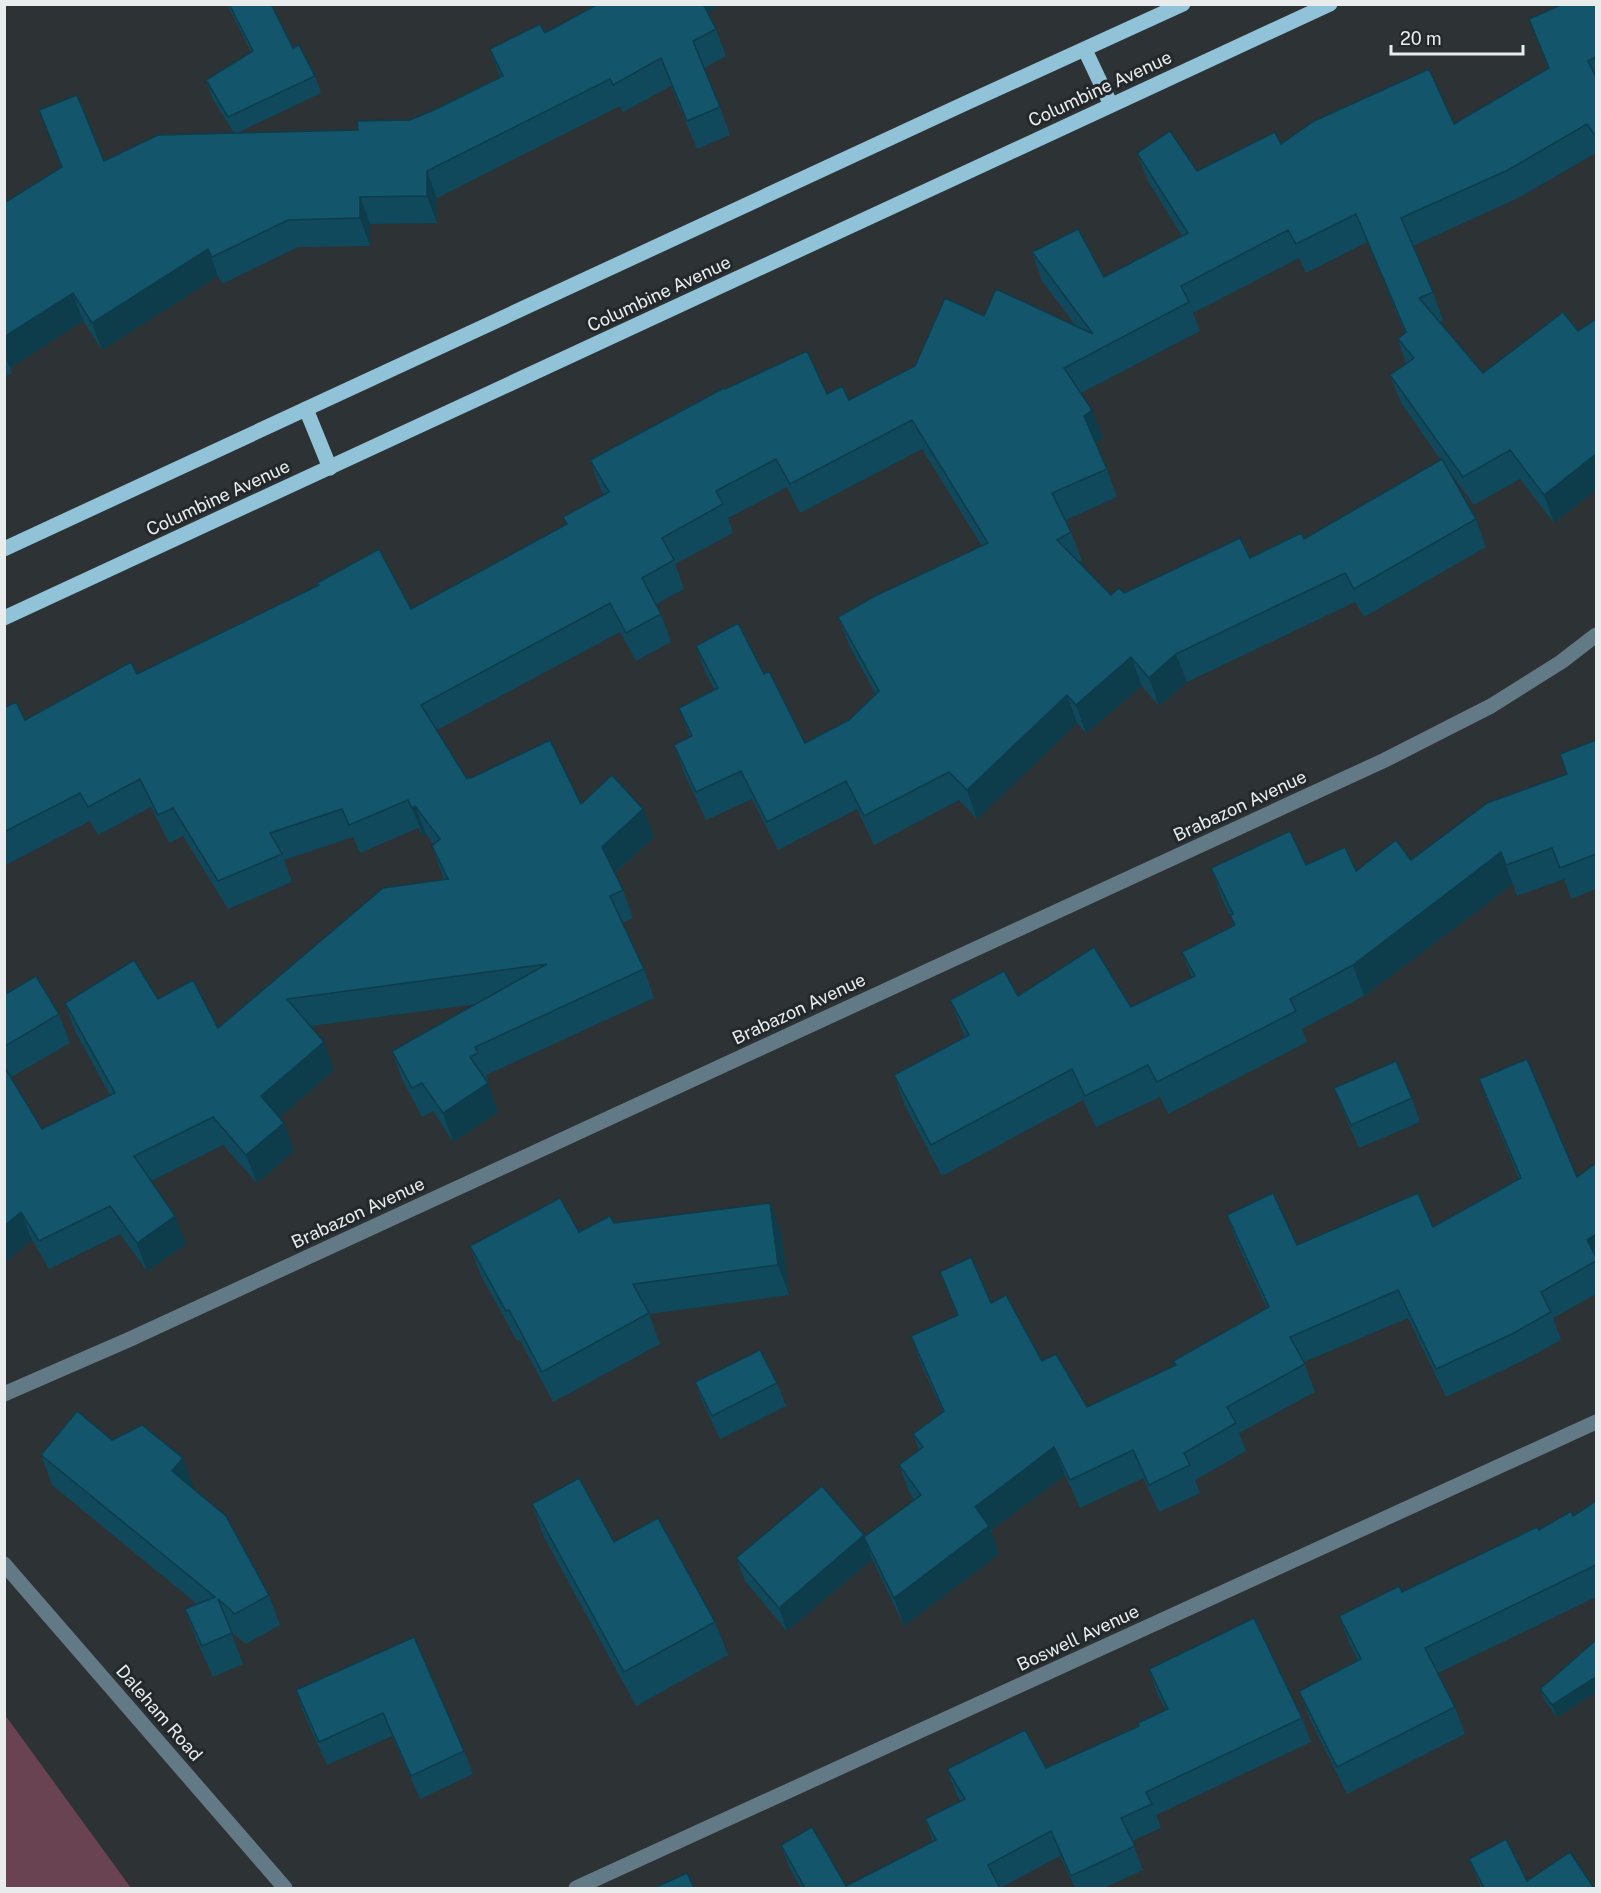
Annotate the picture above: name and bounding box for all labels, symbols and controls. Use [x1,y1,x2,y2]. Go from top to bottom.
scale bar [1391,18,1523,56]
text: 20 m [1400,28,1442,49]
street label: Columbine Avenue [1025,46,1175,131]
street label: Columbine Avenue [584,251,734,336]
street label: Columbine Avenue [143,455,293,540]
street label: Brabazon Avenue [1170,765,1310,846]
street label: Brabazon Avenue [729,968,869,1049]
street label: Brabazon Avenue [288,1172,428,1253]
street label: Boswell Avenue [1013,1600,1142,1675]
street label: Daleham Road [112,1660,207,1765]

